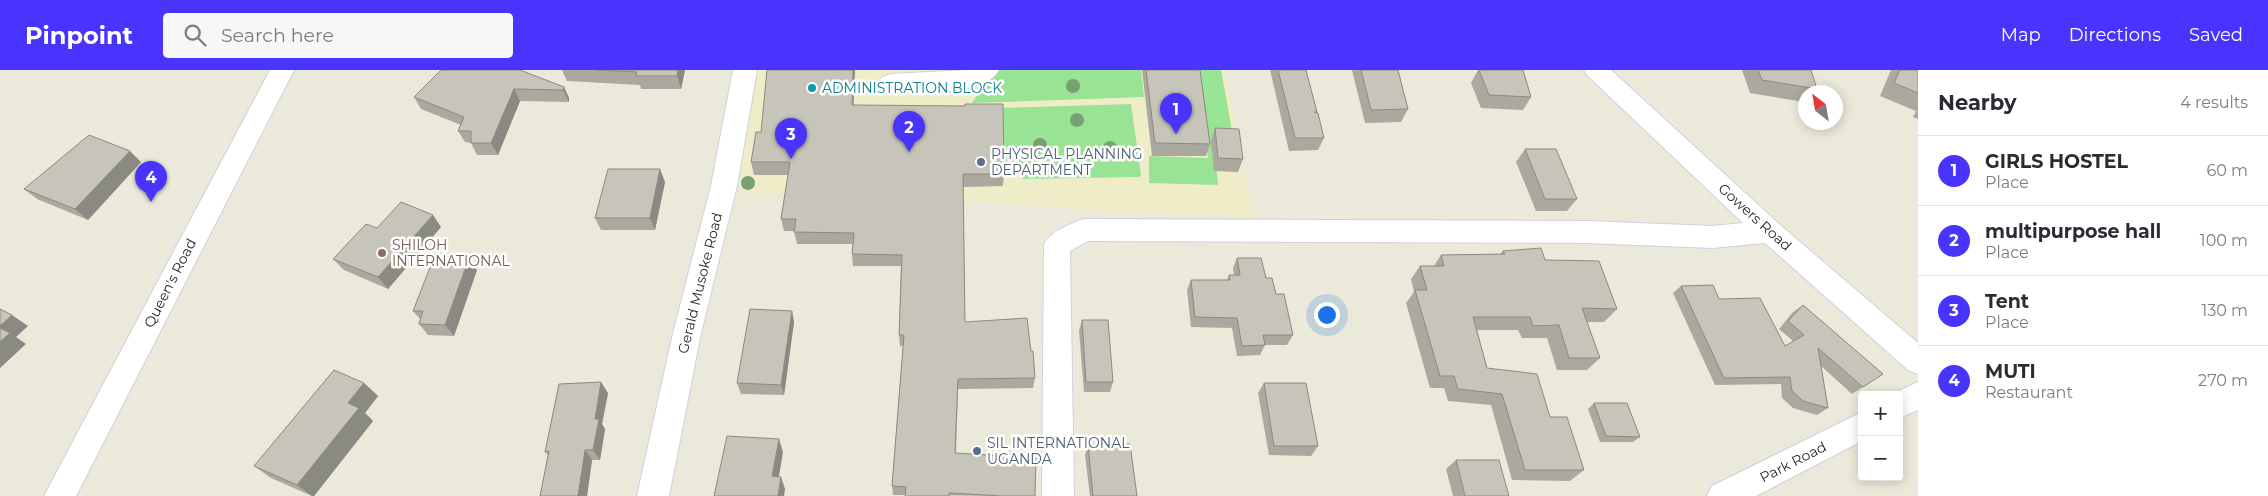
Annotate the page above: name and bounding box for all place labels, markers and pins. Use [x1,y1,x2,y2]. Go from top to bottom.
place label: ADMINISTRATION BLOCK [822,79,1002,97]
marker: ADMINISTRATION BLOCK [806,82,818,94]
pin: 1 [1160,93,1192,134]
pin: 2 [893,111,925,152]
pin: 3 [775,118,807,159]
place label: PHYSICAL PLANNING DEPARTMENT [991,145,1143,179]
marker: PHYSICAL PLANNING DEPARTMENT [975,156,987,168]
pin: 4 [135,161,167,202]
place label: SHILOH INTERNATIONAL [392,236,510,270]
marker: SHILOH INTERNATIONAL [376,247,388,259]
place label: SIL INTERNATIONAL UGANDA [987,434,1130,468]
marker: SIL INTERNATIONAL UGANDA [971,445,983,457]

